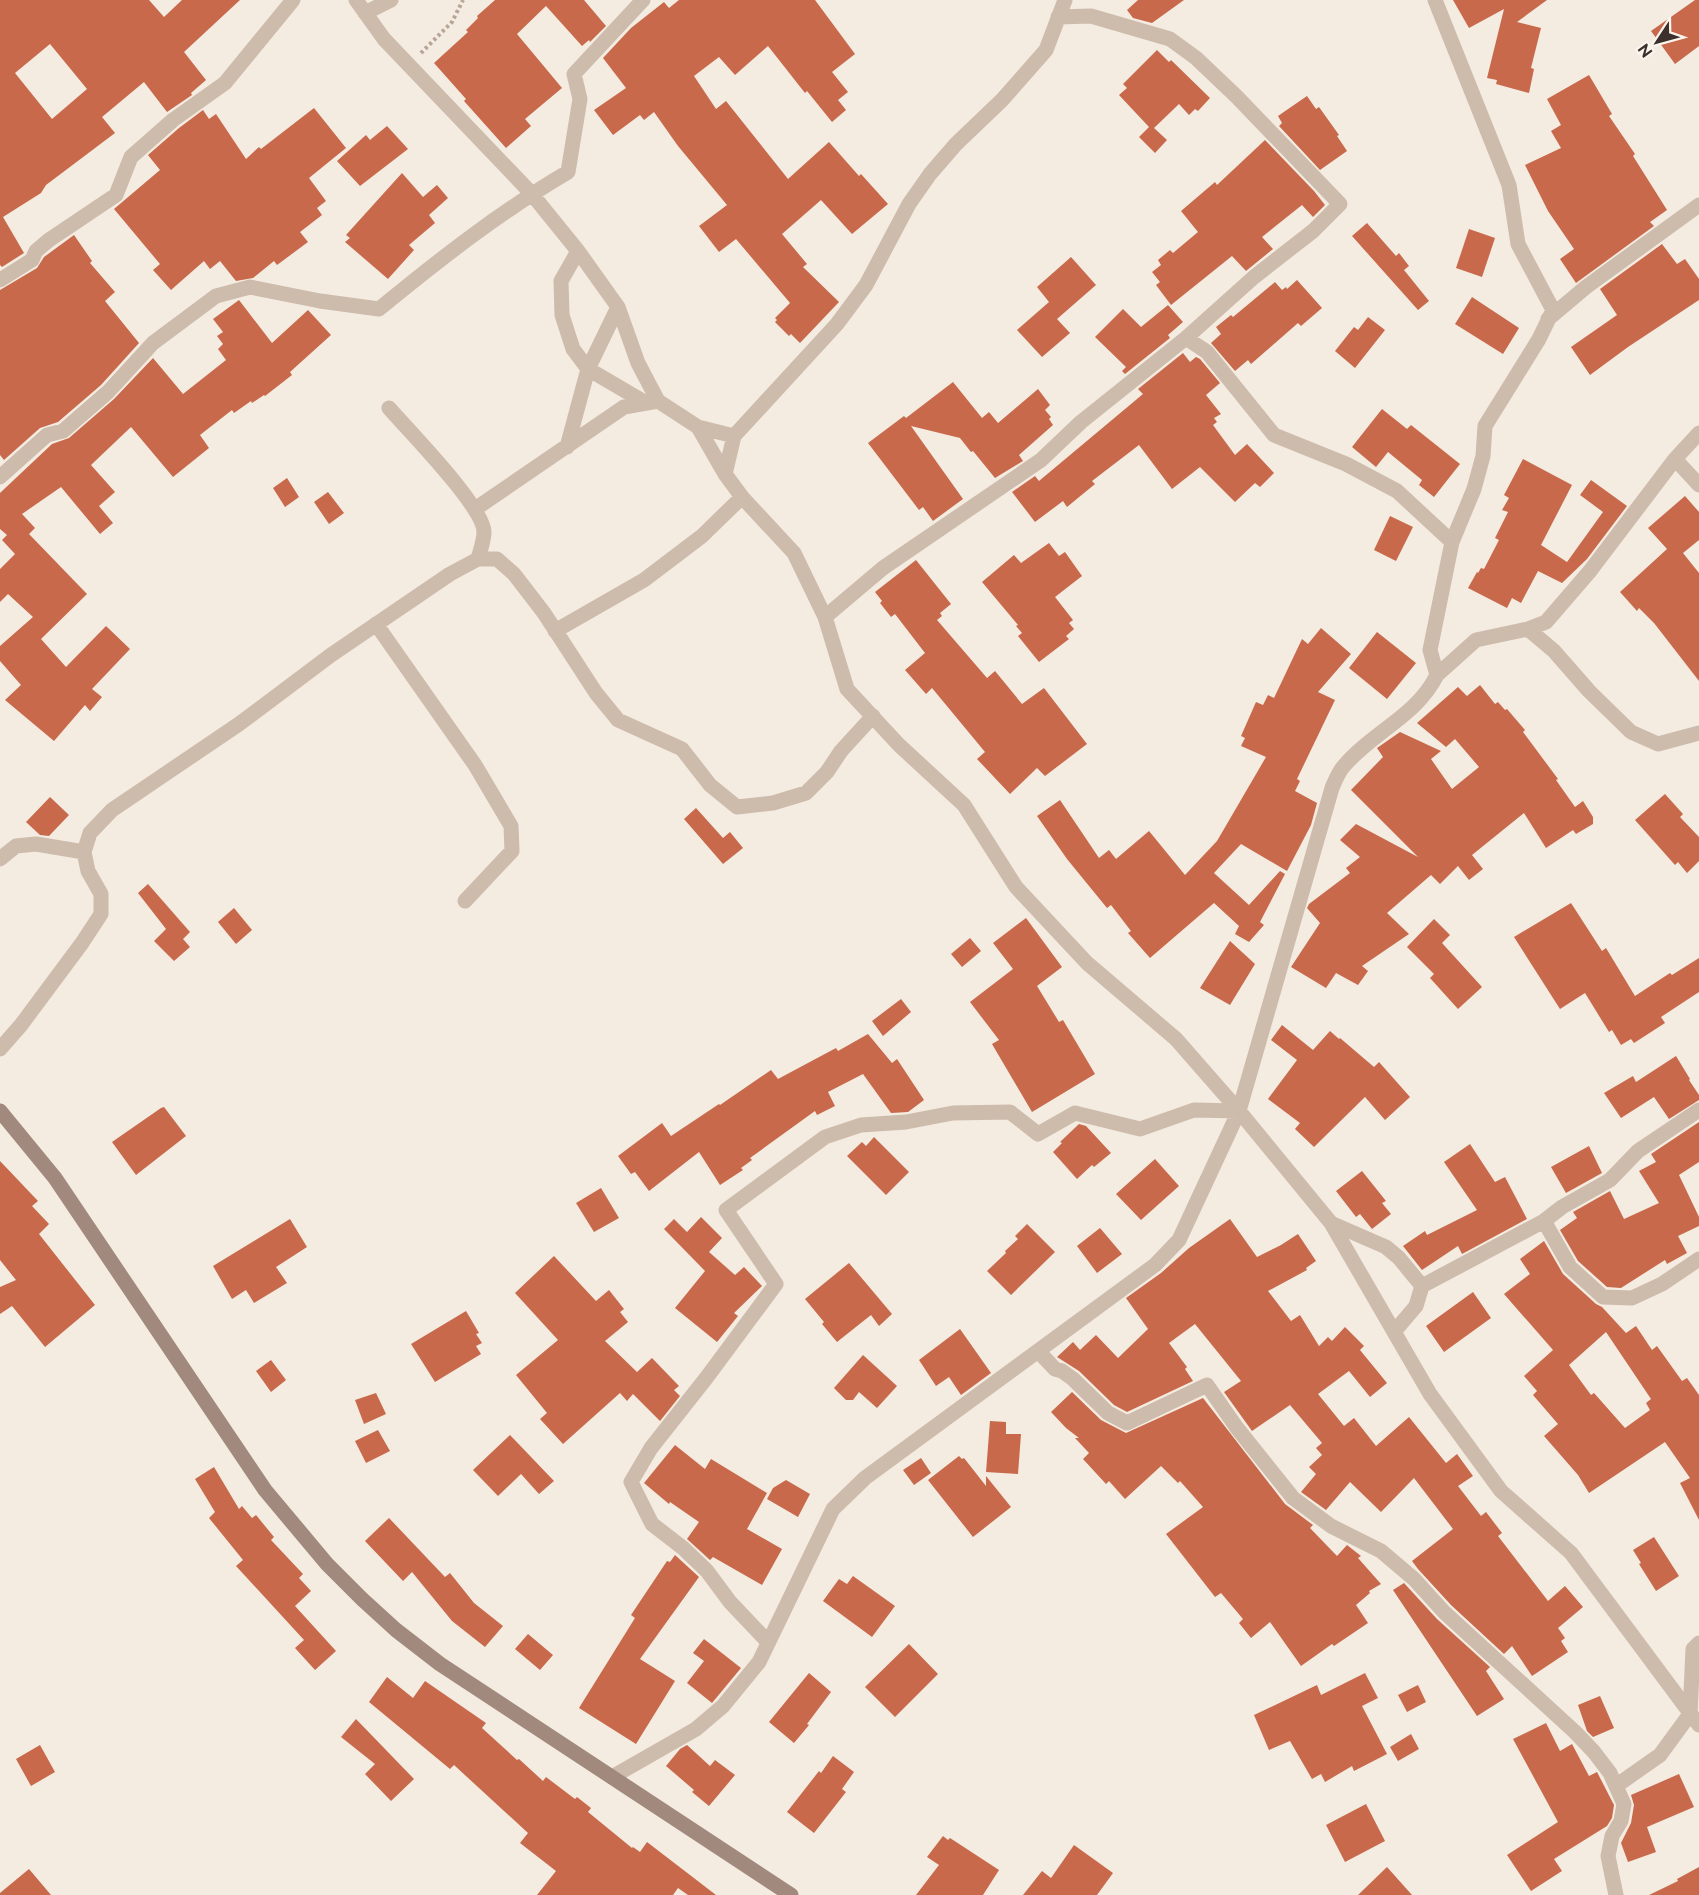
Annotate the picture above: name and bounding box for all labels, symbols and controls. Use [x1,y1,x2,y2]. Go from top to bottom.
north arrow [1627,12,1687,72]
text: N [1634,40,1657,61]

